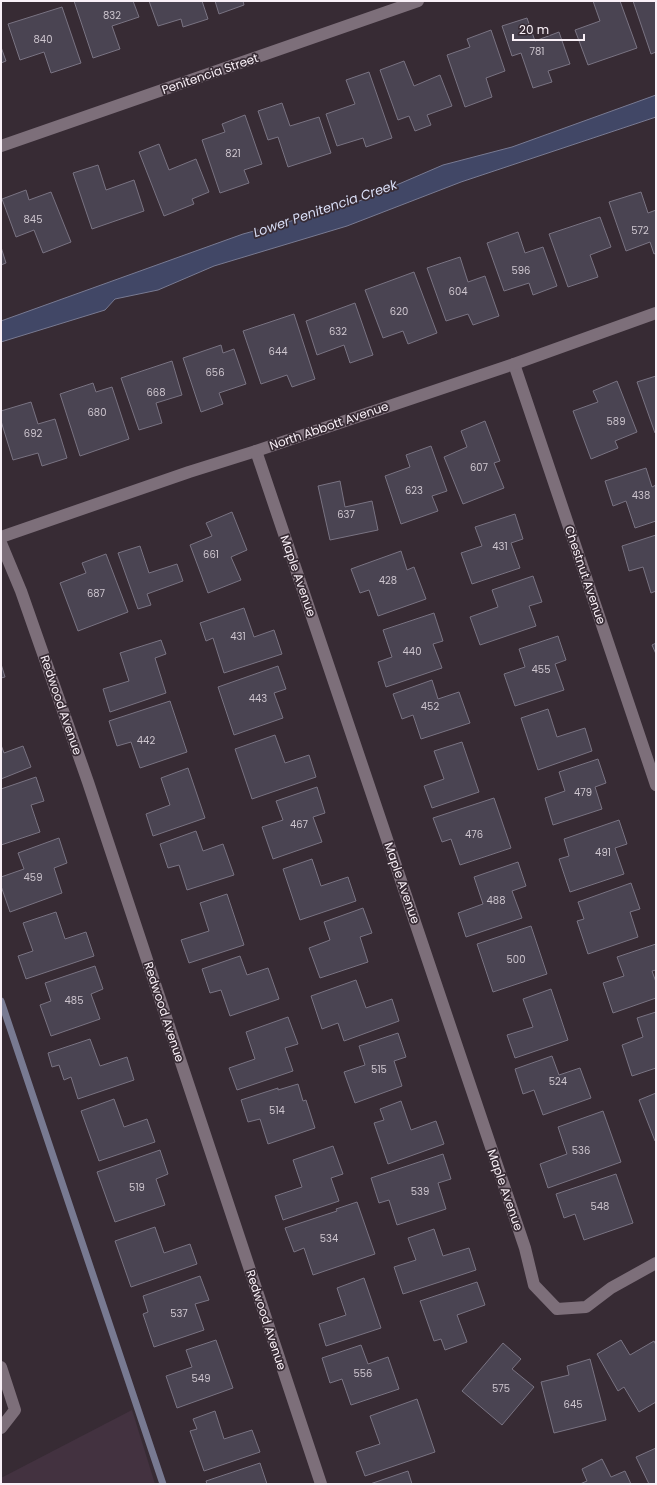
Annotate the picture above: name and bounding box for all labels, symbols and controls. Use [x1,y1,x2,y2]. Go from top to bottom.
house number: 832 [103,8,121,23]
scale bar [513,16,584,42]
text: 20 m [519,21,549,38]
house number: 840 [34,32,52,47]
house number: 781 [530,44,544,59]
street label: Penitencia Street [159,49,260,98]
house number: 821 [225,146,241,161]
water label: Lower Penitencia Creek [251,174,401,242]
house number: 845 [24,212,42,227]
house number: 572 [631,223,649,238]
house number: 596 [512,263,530,278]
house number: 604 [449,284,467,299]
house number: 620 [390,304,408,319]
house number: 632 [329,324,347,339]
house number: 644 [269,344,287,359]
house number: 656 [206,365,224,380]
house number: 668 [146,385,166,400]
street label: North Abbott Avenue [267,397,391,454]
house number: 680 [88,405,106,420]
house number: 589 [607,414,625,429]
house number: 692 [24,426,42,441]
house number: 607 [470,460,489,475]
house number: 623 [405,483,423,498]
house number: 438 [632,488,650,503]
house number: 637 [337,507,355,522]
street label: Chestnut Avenue [561,523,610,626]
street label: Maple Avenue [277,533,320,619]
house number: 431 [492,539,508,554]
house number: 661 [203,547,219,562]
house number: 428 [379,573,397,588]
house number: 687 [87,586,106,601]
house number: 431 [230,629,246,644]
house number: 440 [403,644,421,659]
street label: Redwood Avenue [36,653,87,757]
house number: 455 [532,662,550,677]
house number: 443 [249,691,267,706]
house number: 452 [421,699,439,714]
house number: 442 [137,733,155,748]
house number: 479 [574,785,592,800]
house number: 467 [290,817,309,832]
house number: 476 [465,827,483,842]
street label: Maple Avenue [381,840,424,926]
house number: 491 [595,845,611,860]
house number: 459 [24,870,42,885]
house number: 488 [487,893,505,908]
house number: 500 [507,952,525,967]
street label: Redwood Avenue [140,960,189,1064]
house number: 485 [65,993,83,1008]
house number: 515 [371,1062,387,1077]
house number: 524 [549,1074,567,1089]
house number: 514 [269,1103,285,1118]
house number: 536 [572,1143,590,1158]
street label: Maple Avenue [484,1147,527,1233]
house number: 519 [129,1180,145,1195]
house number: 539 [411,1184,429,1199]
house number: 548 [591,1199,609,1214]
house number: 534 [320,1231,338,1246]
street label: Redwood Avenue [242,1268,291,1372]
house number: 537 [170,1306,188,1321]
house number: 556 [354,1366,372,1381]
house number: 549 [192,1371,210,1386]
house number: 575 [492,1381,510,1396]
house number: 645 [564,1397,582,1412]

